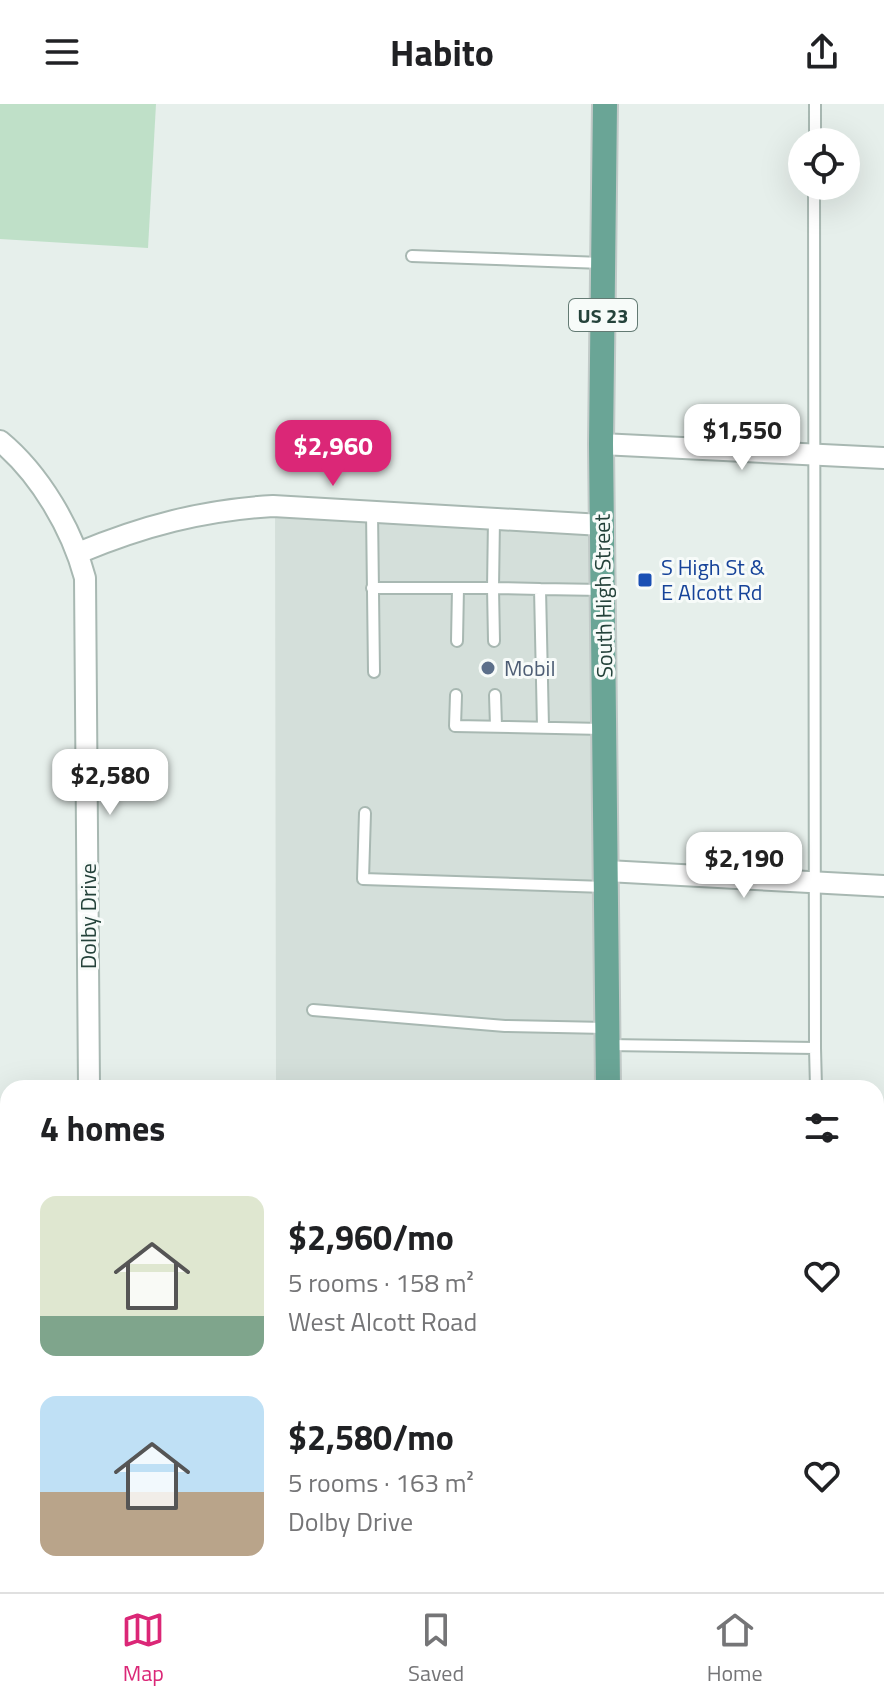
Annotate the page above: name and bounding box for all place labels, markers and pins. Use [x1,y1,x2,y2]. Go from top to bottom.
pin: $1,550 [677,404,807,472]
pin: $2,960 [268,420,398,488]
place label: S High St & E Alcott Rd [661,550,765,609]
marker: S High St & E Alcott Rd [636,571,654,589]
place label: Mobil [504,651,555,685]
marker: Mobil [479,659,497,677]
pin: $2,580 [45,749,175,817]
pin: $2,190 [679,832,809,900]

